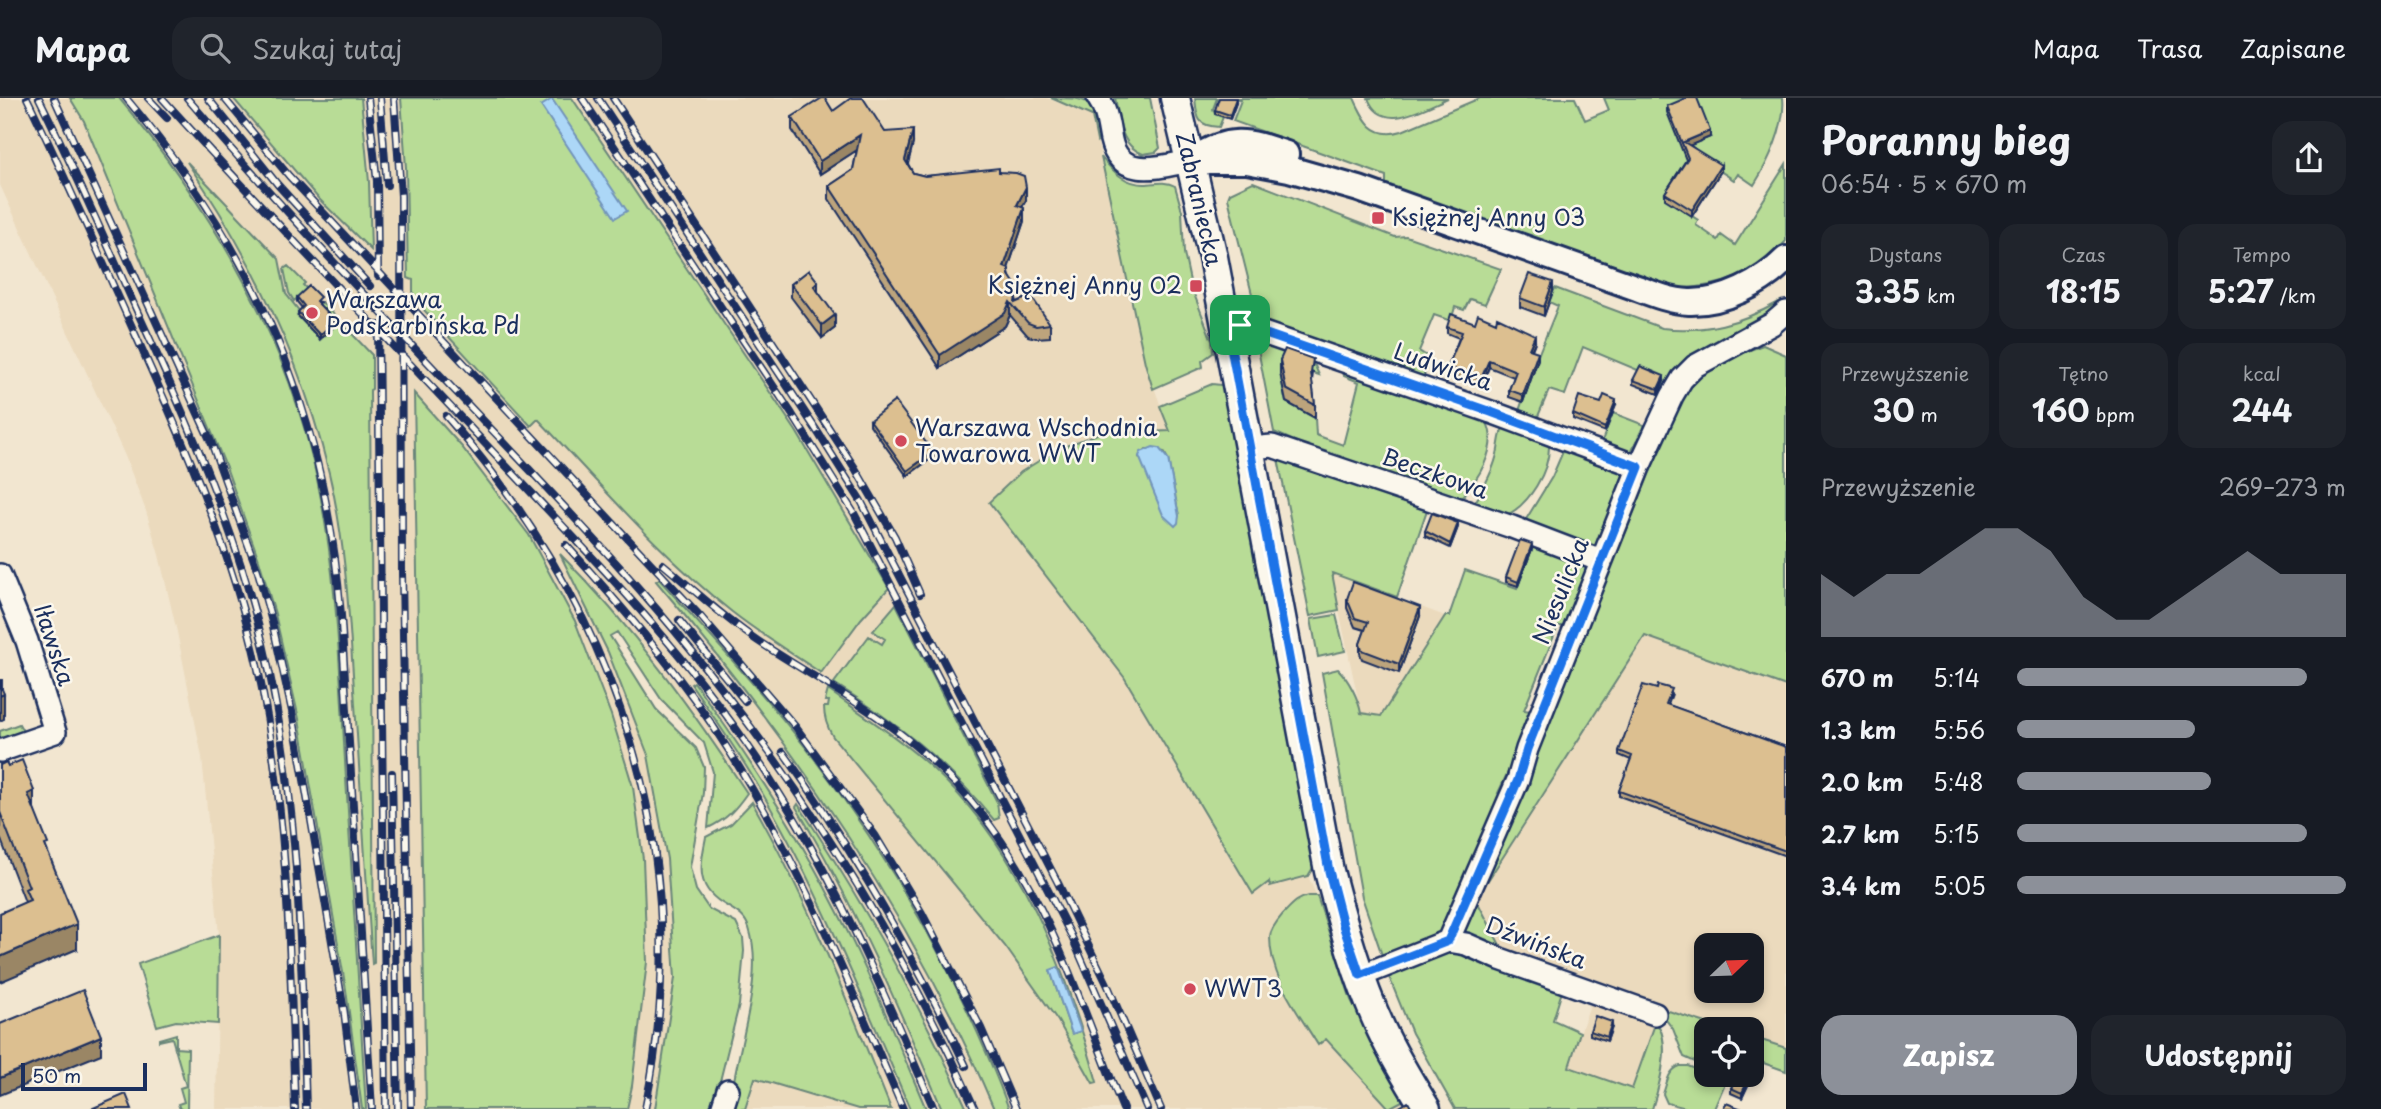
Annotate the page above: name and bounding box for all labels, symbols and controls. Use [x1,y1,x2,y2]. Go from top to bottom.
search box [172,17,662,80]
text: Mapa [35,23,130,73]
icon: search [196,29,234,67]
text: Szukaj tutaj [252,29,402,68]
text: Mapa [2033,30,2099,66]
text: Trasa [2137,30,2202,66]
text: Zapisane [2240,30,2346,66]
text: Poranny bieg [1821,111,2071,168]
button: share [2272,121,2346,195]
street label: Zabraniecka [1168,128,1233,270]
text: 06:54 · 5 × 670 m [1821,166,2027,201]
place label: Księżnej Anny 03 [1392,199,1585,234]
marker: Księżnej Anny 03 [1370,210,1386,226]
text: Dystans [1868,240,1942,268]
text: Czas [2061,240,2106,268]
text: Tempo [2233,240,2291,268]
place label: Księżnej Anny 02 [988,267,1182,302]
text: 3.35 [1855,268,1921,313]
text: 18:15 [2046,268,2121,313]
text: 5:27 [2208,268,2273,313]
marker: Księżnej Anny 02 [1188,278,1204,294]
place label: Warszawa Podskarbińska Pd [326,281,520,342]
text: km [1921,281,1956,309]
text: /km [2273,281,2316,309]
pin [1210,295,1270,355]
marker: Warszawa Podskarbińska Pd [304,305,320,321]
icon: arrive [1221,306,1259,344]
street label: Ludwicka [1389,332,1498,399]
text: Przewyższenie [1841,359,1969,387]
text: Tętno [2058,359,2109,387]
text: kcal [2243,359,2281,387]
text: 30 [1872,387,1914,432]
text: 160 [2032,387,2090,432]
text: 244 [2231,387,2292,432]
text: m [1914,400,1938,428]
text: bpm [2090,400,2135,428]
place label: Warszawa Wschodnia Towarowa WWT [915,409,1157,470]
marker: Warszawa Wschodnia Towarowa WWT [893,433,909,449]
street label: Beczkowa [1378,438,1494,507]
text: Przewyższenie [1821,469,1976,504]
text: 269–273 m [2219,469,2346,504]
street label: Niesulicka [1522,531,1597,649]
street label: Iławska [26,599,85,691]
text: 670 m [1821,660,1894,695]
text: 5:14 [1933,660,1980,695]
text: 1.3 km [1821,712,1896,747]
text: 5:56 [1933,712,1985,747]
text: 2.0 km [1821,764,1903,799]
text: 5:48 [1933,764,1984,799]
text: 2.7 km [1821,816,1900,851]
text: 5:15 [1933,816,1979,851]
text: 3.4 km [1821,868,1901,903]
text: 5:05 [1933,868,1986,903]
street label: Dźwińska [1481,906,1593,977]
north arrow [1694,933,1764,1003]
map controls [1694,933,1764,1087]
place label: WWT3 [1204,970,1282,1005]
marker: WWT3 [1182,981,1198,997]
button: Zapisz [1821,1015,2077,1095]
button: Udostępnij [2091,1015,2346,1095]
button: locate [1694,1017,1764,1087]
scale bar [21,1060,147,1092]
text: 50 m [32,1061,81,1089]

